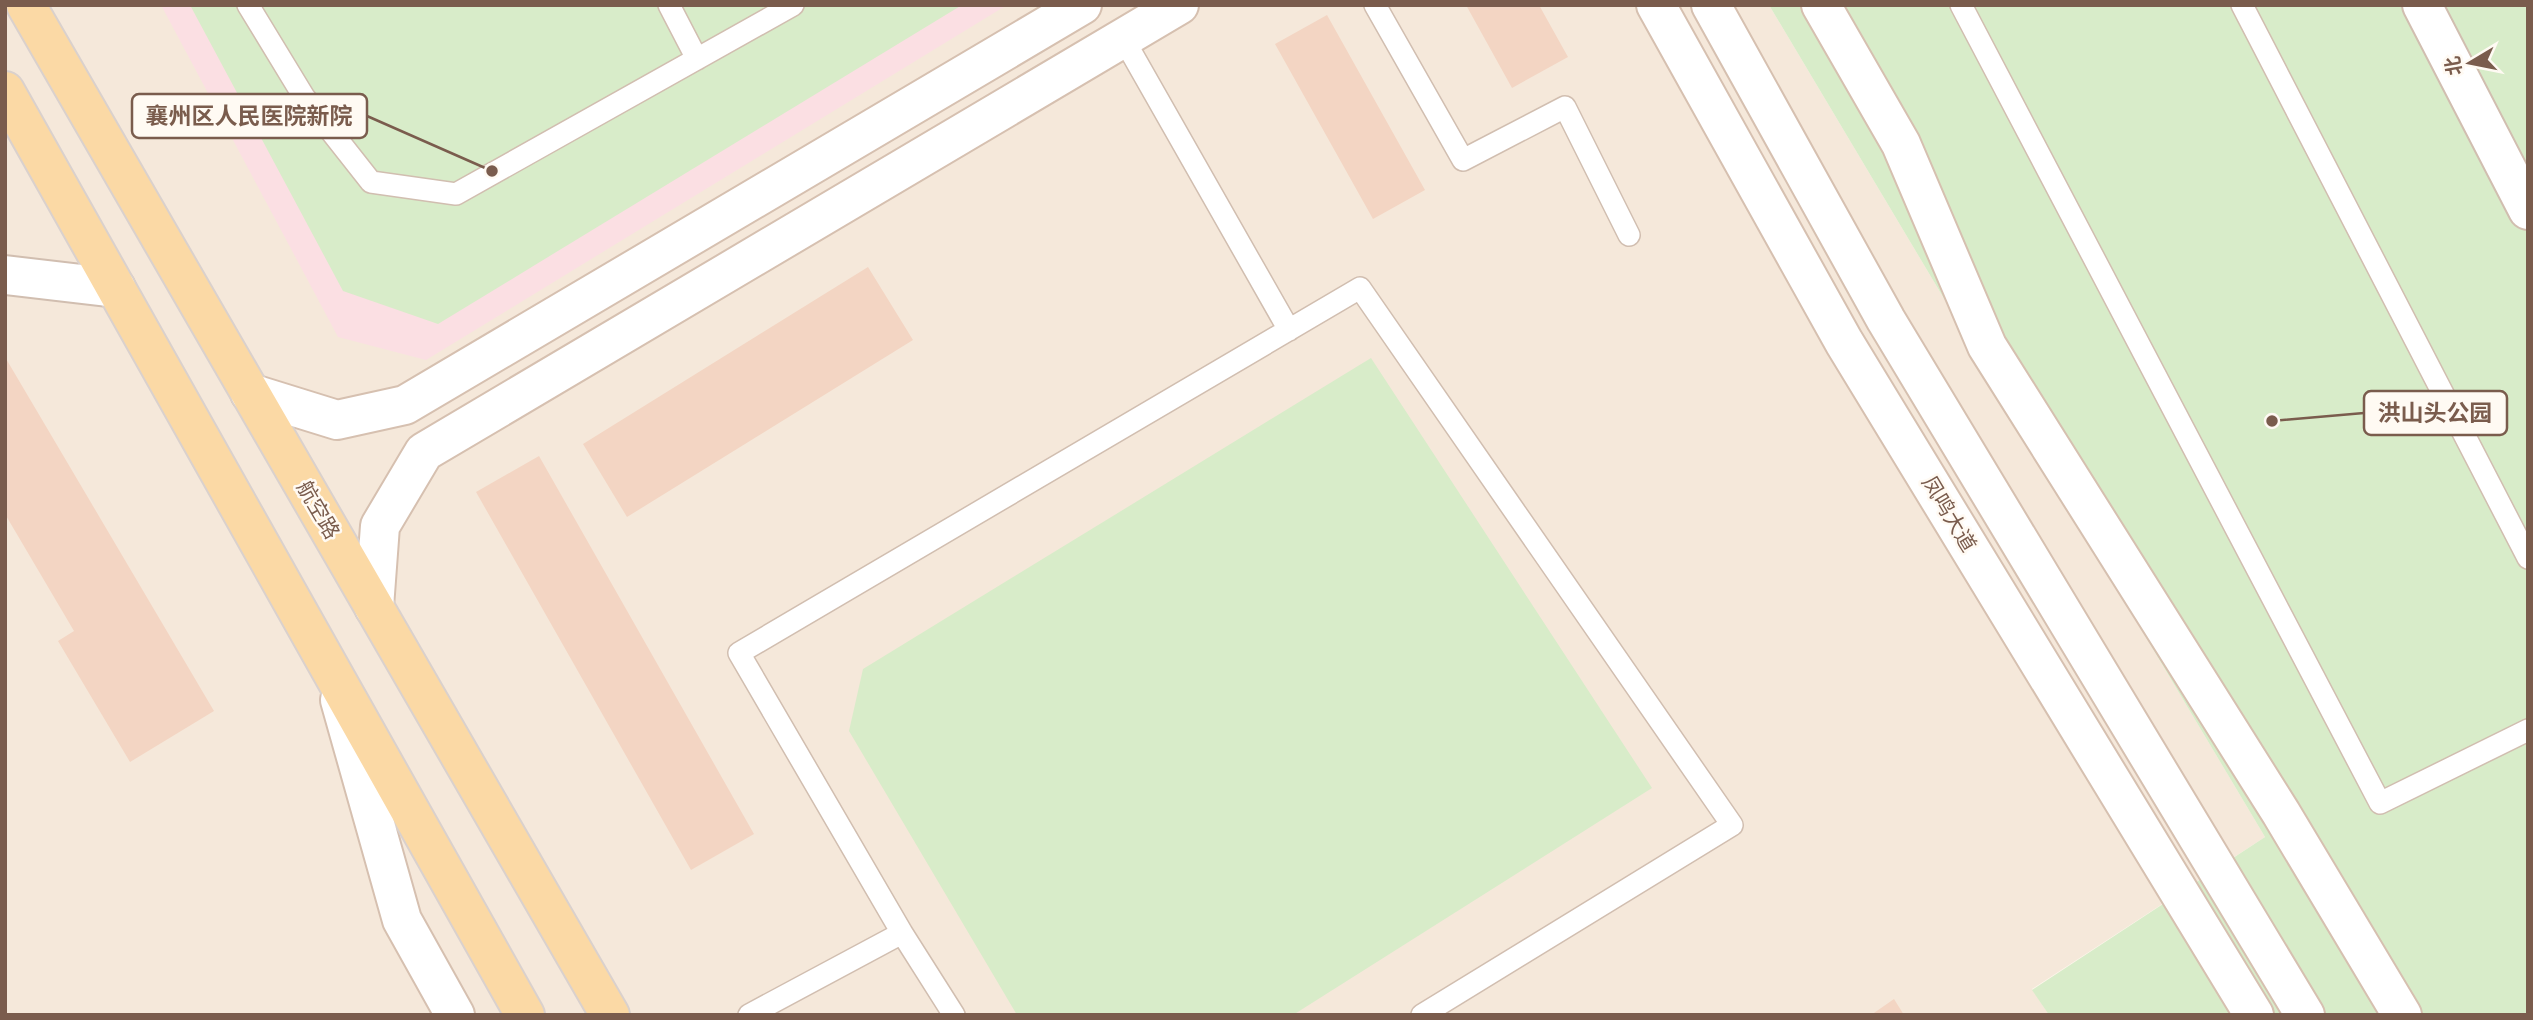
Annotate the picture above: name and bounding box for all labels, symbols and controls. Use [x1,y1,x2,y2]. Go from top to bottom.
north arrow [2435,28,2505,98]
text: 北 [2441,55,2467,77]
callout: 襄州区人民医院新院 [132,94,367,138]
text: 襄州区人民医院新院 [146,103,353,130]
callout: 洪山头公园 [2364,391,2507,435]
text: 洪山头公园 [2378,400,2493,427]
street label: 凤鸣大道 [1917,472,1981,556]
street label: 航空路 [292,477,344,543]

